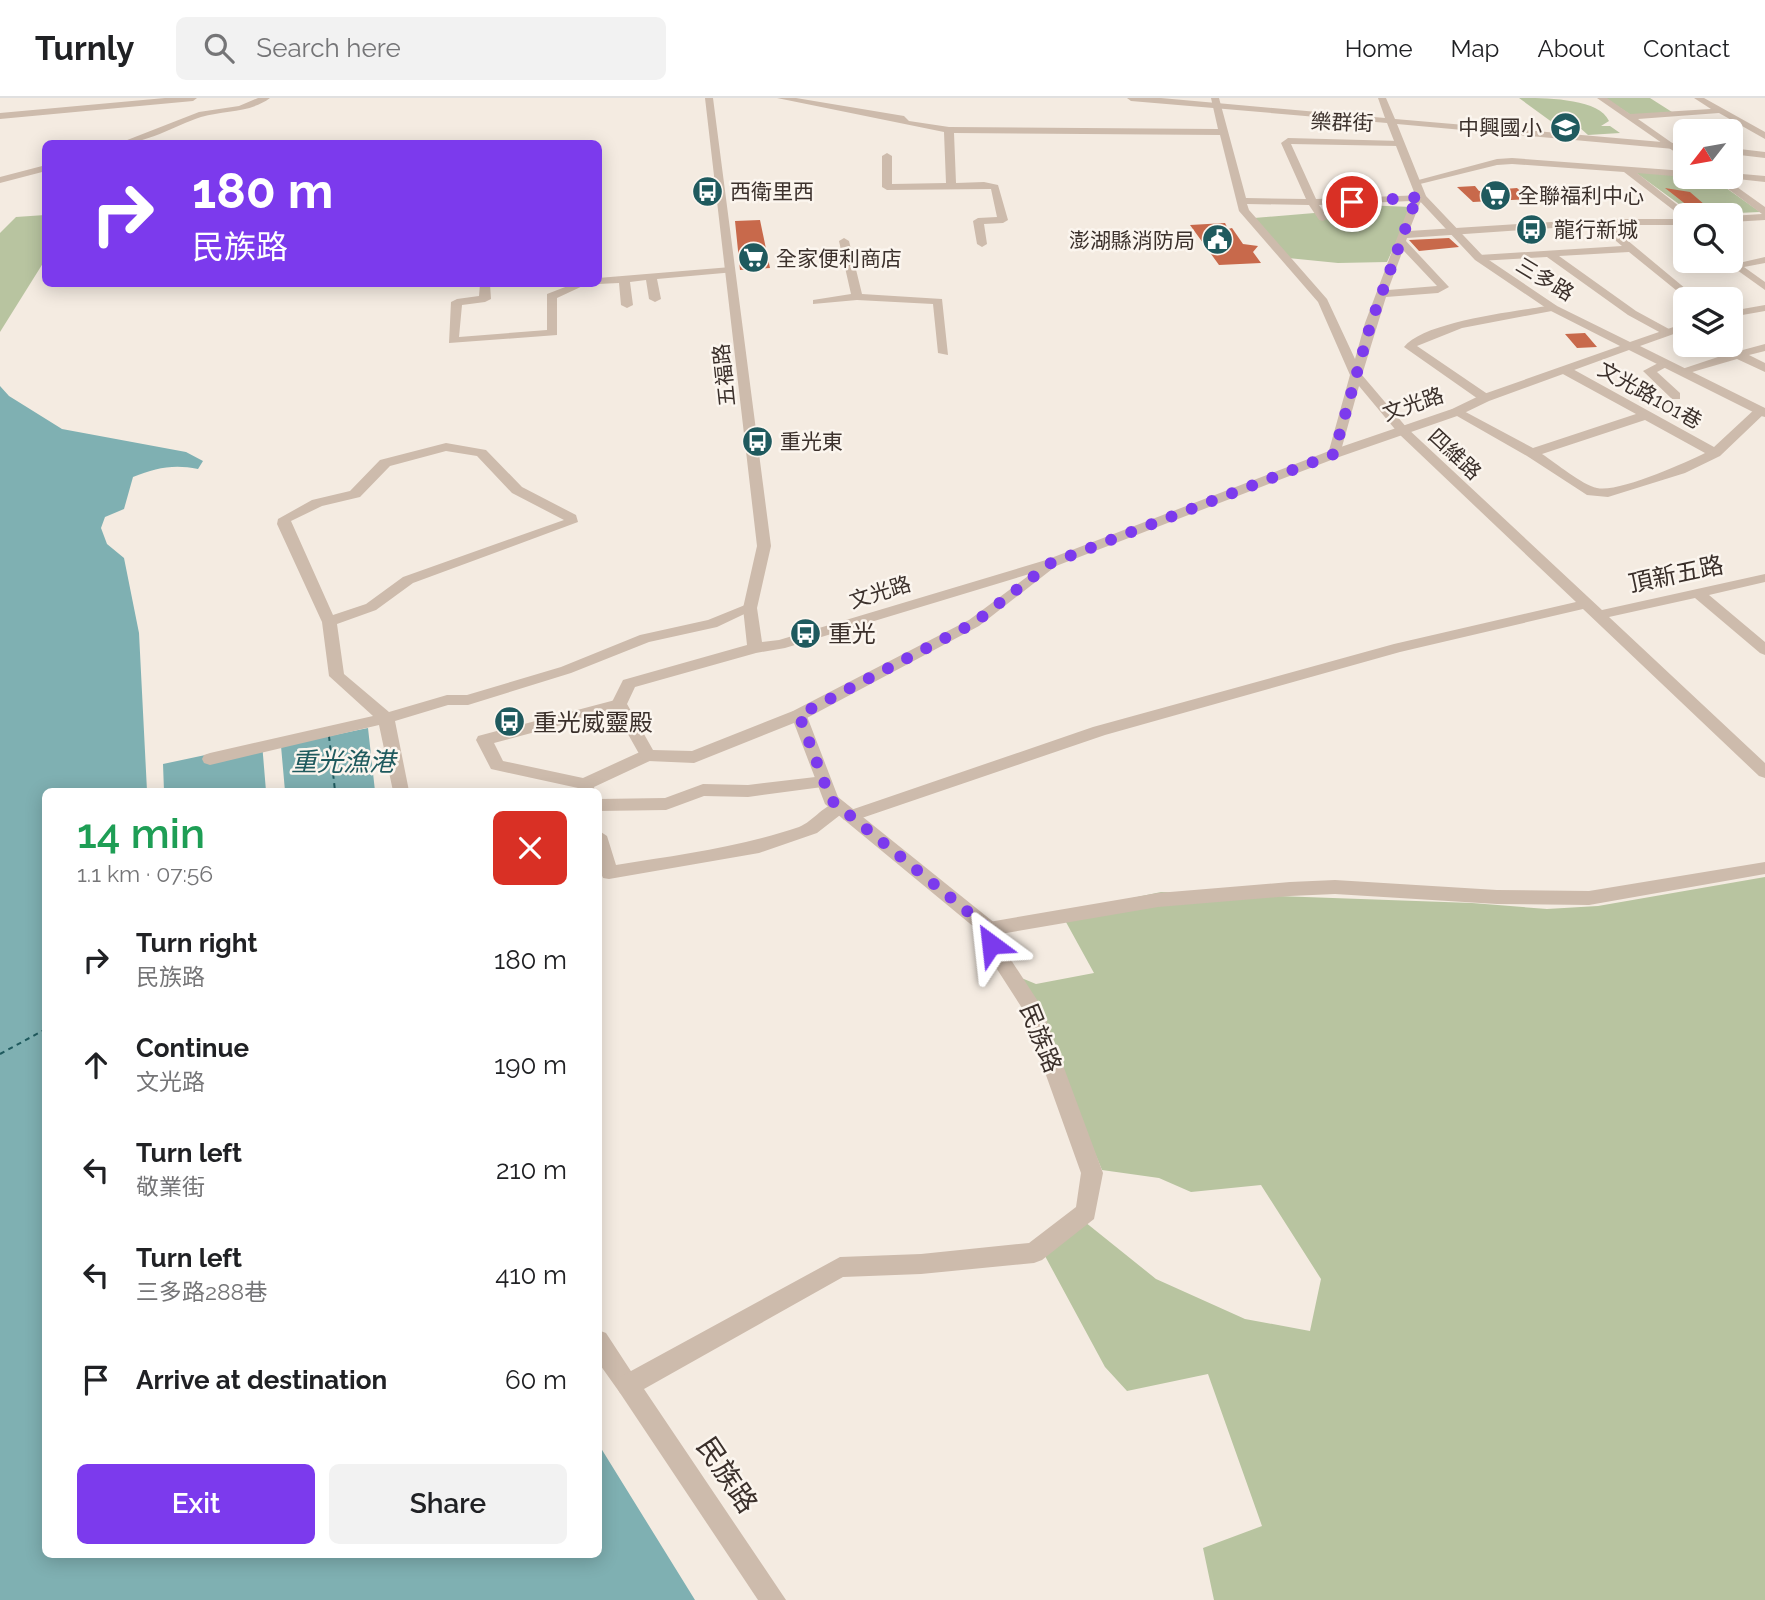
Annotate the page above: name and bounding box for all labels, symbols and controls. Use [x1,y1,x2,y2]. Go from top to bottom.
search box [176,17,666,80]
text: Turnly [35,29,134,68]
icon: search [200,29,238,67]
text: Search here [256,33,401,63]
text: Home [1345,34,1413,63]
text: Map [1451,34,1499,63]
text: About [1537,34,1605,63]
text: Contact [1643,34,1730,63]
street label: 樂群街 [1310,108,1374,136]
school or university icon: 中興國小 [1548,110,1582,144]
place label: 中興國小 [1458,115,1542,140]
north arrow [1673,119,1743,189]
map controls [1673,119,1743,357]
text: 180 m [192,162,333,219]
icon: right [77,168,168,259]
pin [1322,172,1382,232]
bus stop icon: 西衛里西 [690,174,724,208]
supermarket icon: 全聯福利中心 [1478,178,1512,212]
place label: 西衛里西 [730,179,814,204]
icon: arrive [1333,183,1371,221]
place label: 全聯福利中心 [1518,183,1644,208]
button: search [1673,203,1743,273]
bus stop icon: 龍行新城 [1514,212,1548,246]
place label: 龍行新城 [1554,217,1638,242]
public building icon: 澎湖縣消防局 [1201,223,1235,257]
text: 民族路 [192,228,288,265]
place label: 澎湖縣消防局 [1069,228,1195,253]
supermarket icon: 全家便利商店 [736,241,770,275]
place label: 全家便利商店 [776,246,902,271]
street label: 三多路 [1512,252,1578,306]
button: layers [1673,287,1743,357]
street label: 五福路 [708,342,740,408]
street label: 文光路101巷 [1594,356,1706,434]
street label: 文光路 [1379,382,1447,426]
street label: 四維路 [1423,423,1487,485]
bus stop icon: 重光東 [740,424,774,458]
place label: 重光東 [780,429,843,454]
street label: 頂新五路 [1626,550,1726,598]
street label: 文光路 [846,571,914,613]
bus stop icon: 重光 [788,616,822,650]
place label: 重光 [828,619,876,648]
bus stop icon: 重光威靈殿 [493,705,527,739]
place label: 重光威靈殿 [533,708,653,737]
water label: 重光漁港 [291,747,399,777]
text: 14 min [77,809,205,858]
button: close [493,811,567,885]
text: 1.1 km · 07:56 [77,860,213,887]
position arrow [954,907,1028,981]
text: Turn right [136,928,257,958]
icon: right [77,941,115,979]
text: 180 m [494,945,567,975]
text: 民族路 [136,963,205,990]
street label: 民族路 [1014,999,1068,1077]
text: Continue [136,1033,249,1063]
icon: ahead [77,1046,115,1084]
text: 190 m [494,1050,567,1080]
text: 文光路 [136,1068,205,1095]
text: Turn left [136,1138,242,1168]
icon: left [77,1151,115,1189]
text: 210 m [496,1155,567,1185]
text: 敬業街 [136,1173,205,1200]
text: Turn left [136,1243,242,1273]
icon: left [77,1256,115,1294]
text: 410 m [495,1260,567,1290]
text: 三多路288巷 [136,1278,267,1305]
icon: arrive [77,1361,115,1399]
text: Arrive at destination [136,1365,387,1395]
text: 60 m [505,1365,567,1395]
street label: 民族路 [690,1431,764,1519]
button: Exit [77,1464,315,1544]
button: Share [329,1464,567,1544]

